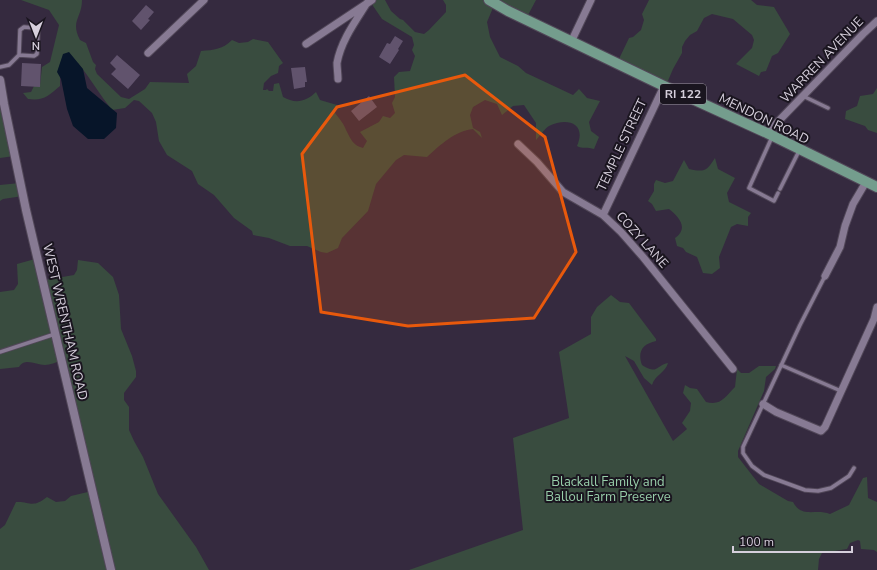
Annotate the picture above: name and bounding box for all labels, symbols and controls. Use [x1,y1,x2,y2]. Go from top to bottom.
street label: WARREN AVENUE [776,13,868,107]
north arrow [16,16,56,56]
text: N [32,38,40,53]
road number: RI 122 [660,84,706,104]
street label: MENDON ROAD [716,89,812,149]
street label: TEMPLE STREET [593,96,651,194]
street label: COZY LANE [612,208,672,272]
street label: WEST WRENTHAM ROAD [38,242,92,402]
park label: Blackall Family and Ballou Farm Preserve [545,473,671,506]
scale bar [733,528,852,554]
text: 100 m [739,534,774,550]

